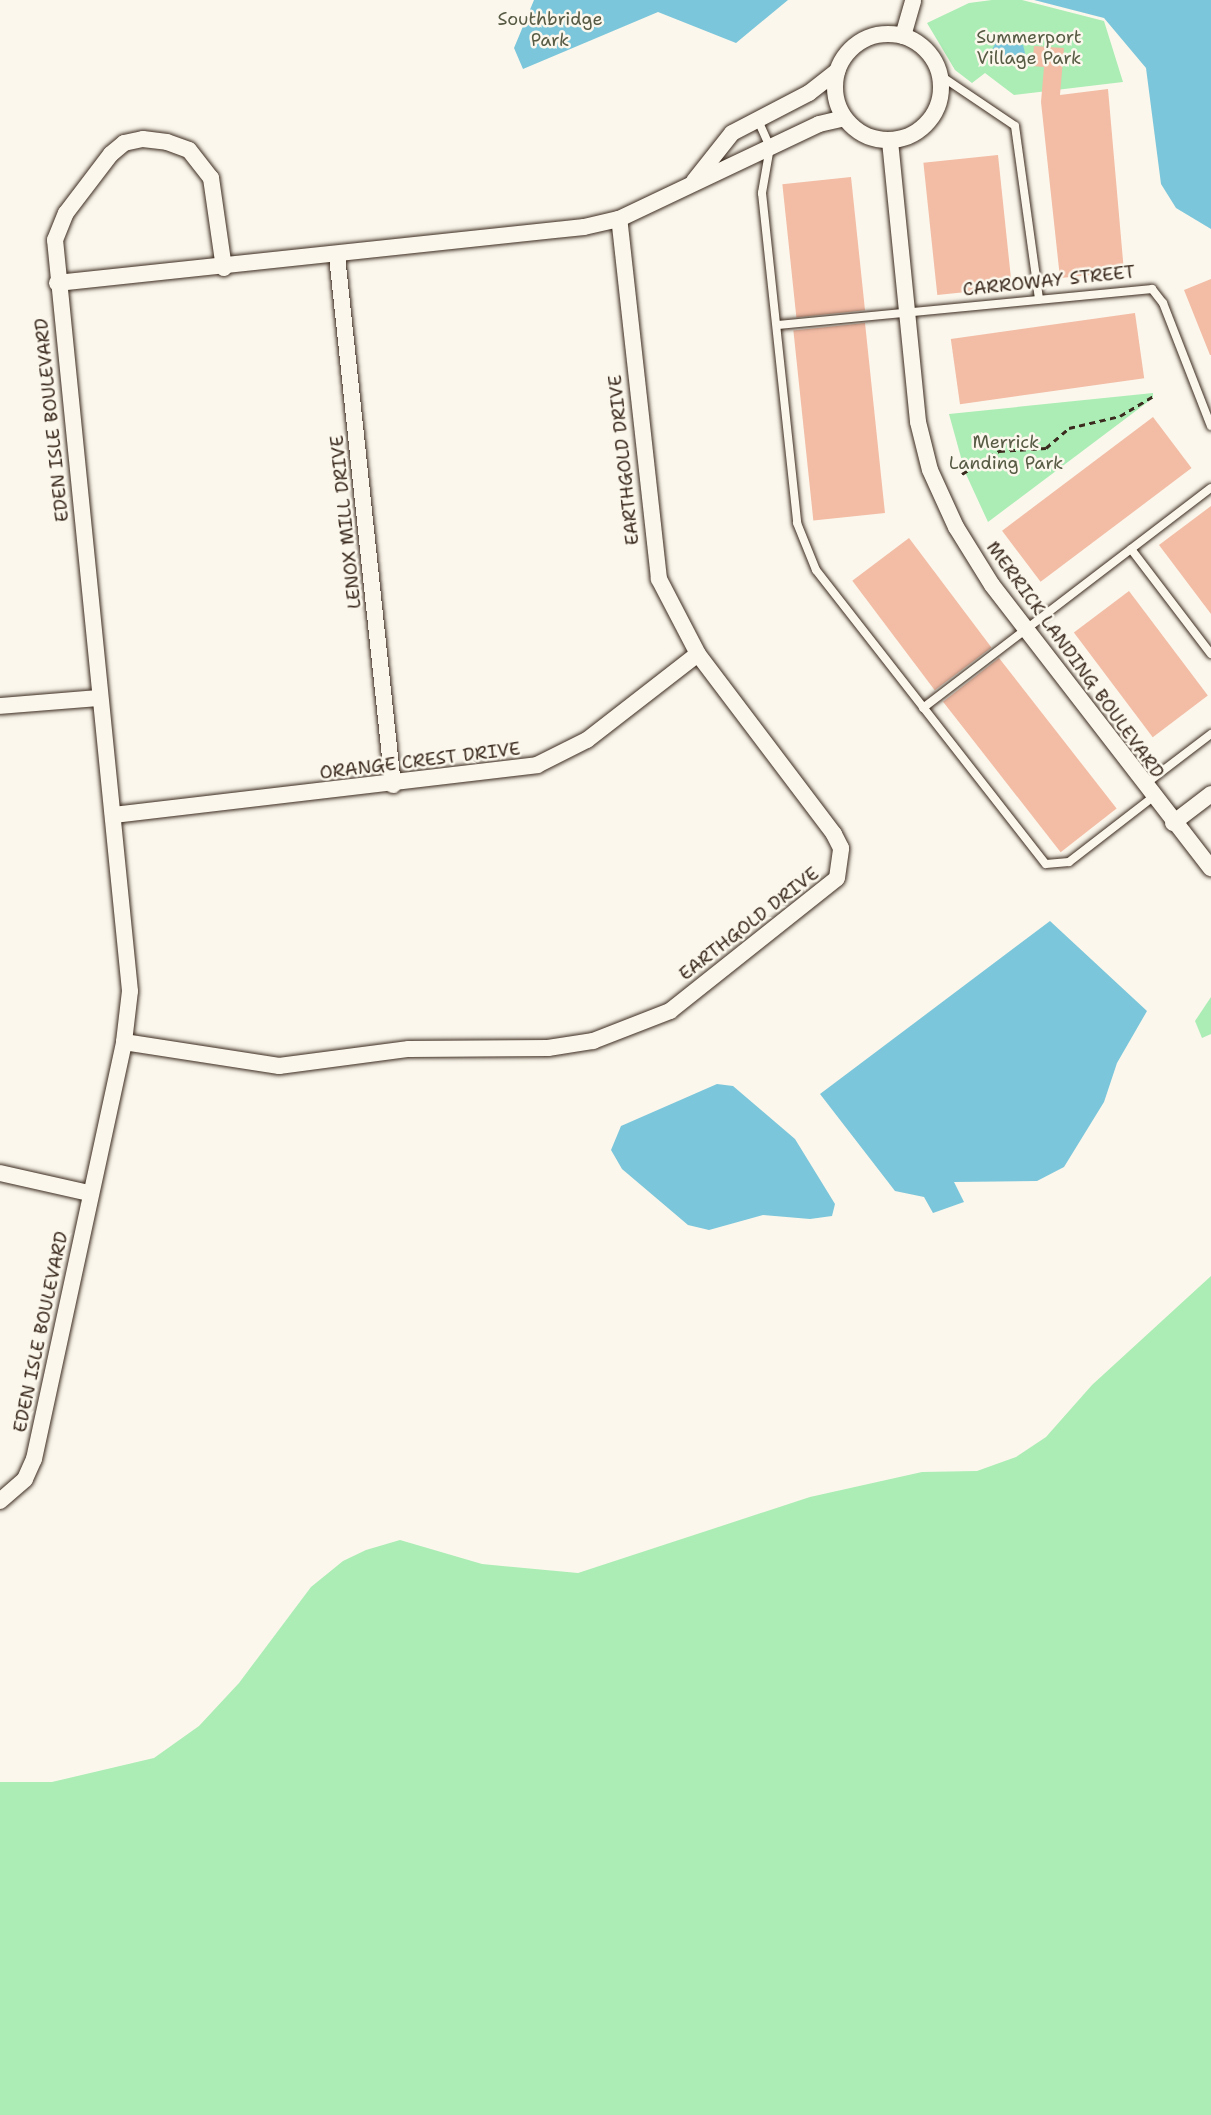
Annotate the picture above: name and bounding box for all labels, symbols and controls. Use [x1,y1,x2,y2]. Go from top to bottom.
park label: Southbridge Park [497,9,603,52]
park label: Summerport Village Park [976,27,1082,70]
street label: CARROWAY STREET [962,261,1136,301]
street label: EDEN ISLE BOULEVARD [31,317,73,523]
street label: EARTHGOLD DRIVE [604,374,644,546]
park label: Merrick Landing Park [949,432,1063,474]
street label: LENOX MILL DRIVE [326,434,366,610]
street label: MERRICK LANDING BOULEVARD [982,537,1168,783]
street label: ORANGE CREST DRIVE [318,738,522,784]
street label: EARTHGOLD DRIVE [675,863,823,985]
street label: EDEN ISLE BOULEVARD [9,1230,73,1434]

